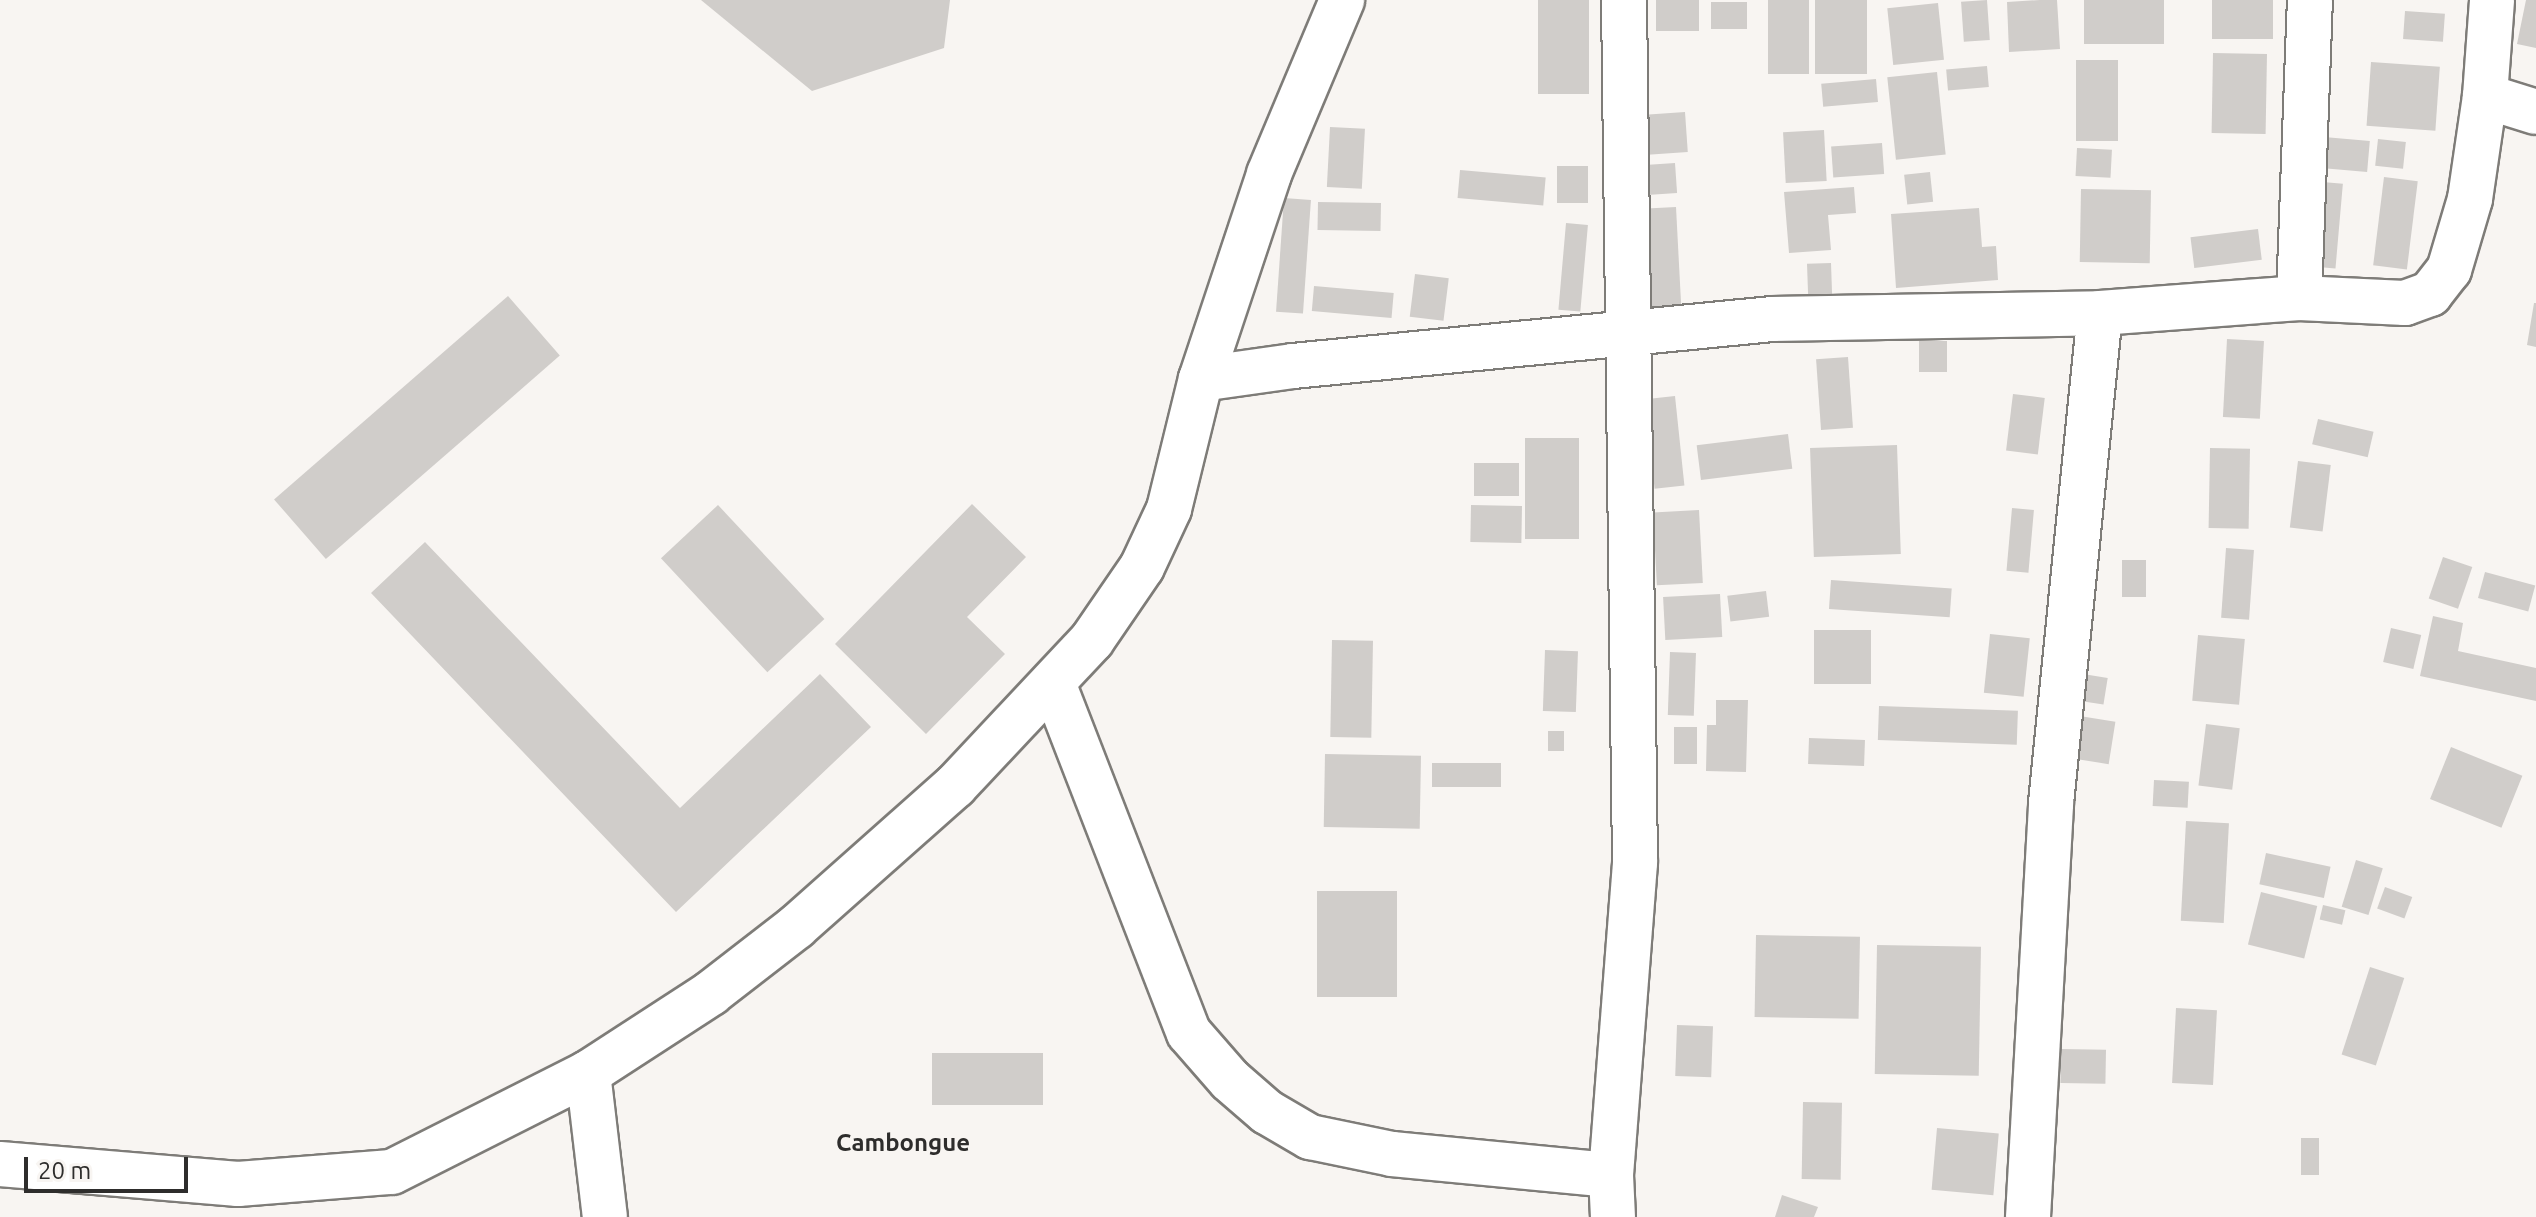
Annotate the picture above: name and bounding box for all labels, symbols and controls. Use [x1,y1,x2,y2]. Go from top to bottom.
district label: Cambongue [836,1129,970,1157]
scale bar [28,1141,192,1191]
text: 20 m [38,1157,91,1184]

